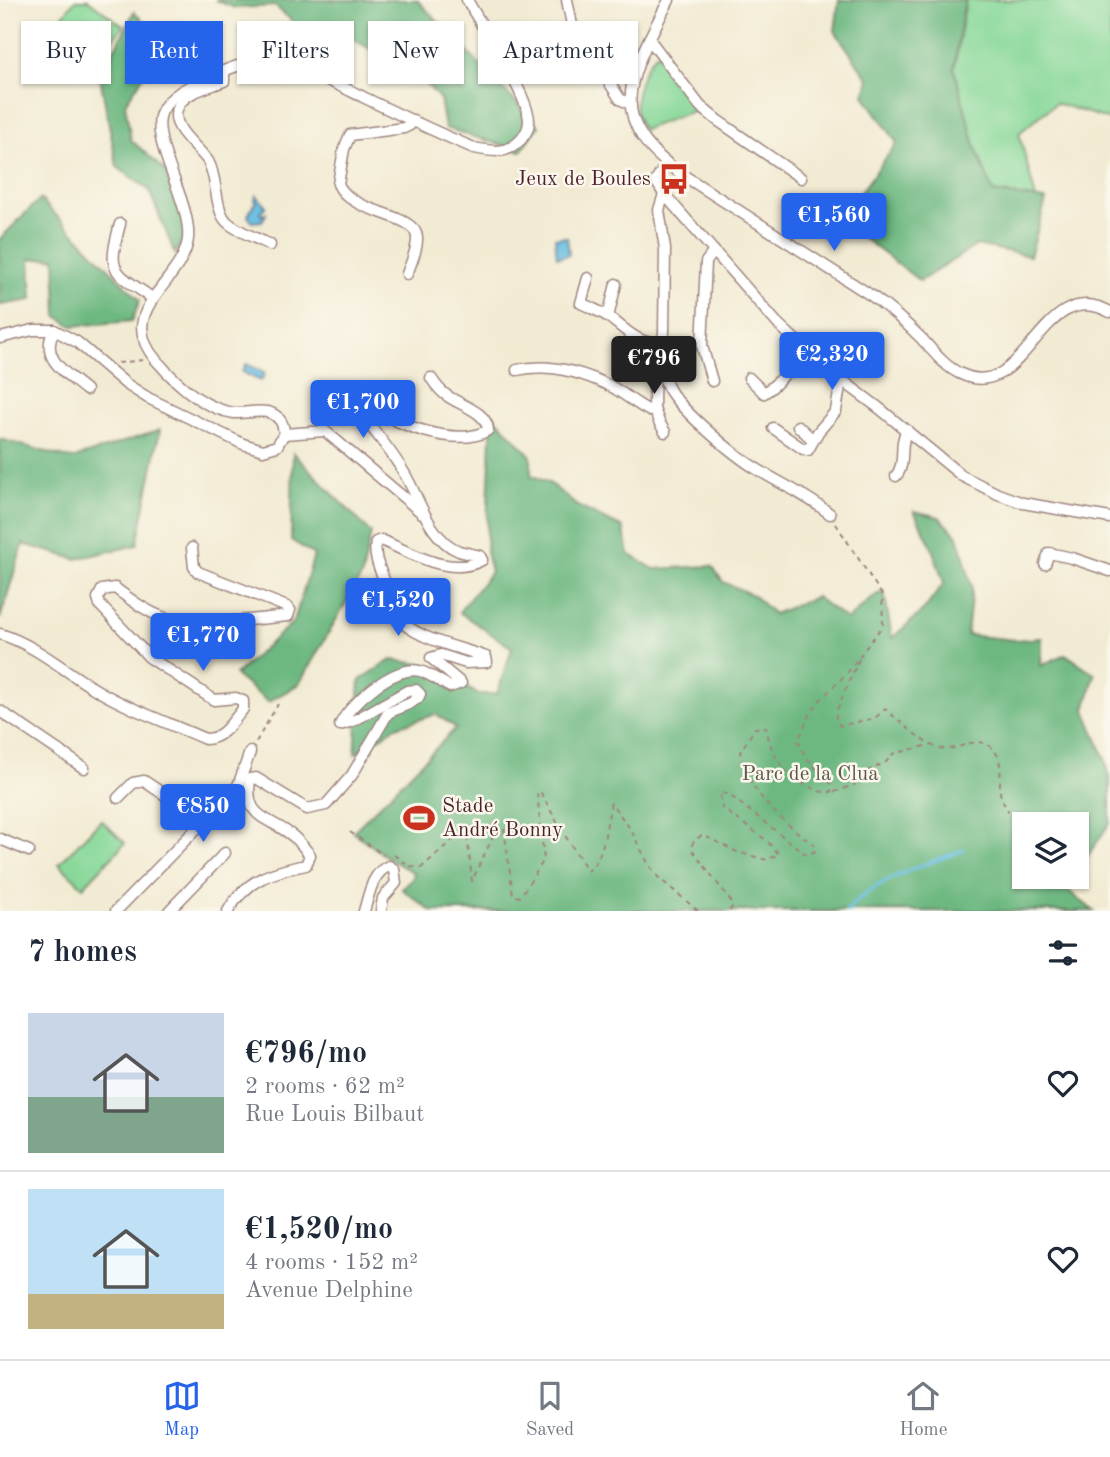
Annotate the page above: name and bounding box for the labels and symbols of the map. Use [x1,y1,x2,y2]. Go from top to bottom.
bus stop icon: Jeux de Boules [657,162,691,196]
place label: Jeux de Boules [515,169,651,190]
pin: €1,560 [777,194,891,253]
pin: €2,320 [775,332,889,392]
pin: €796 [613,336,695,396]
pin: €1,700 [306,380,420,440]
pin: €1,520 [341,578,455,638]
pin: €1,770 [146,614,260,673]
park label: Parc de la Clua [741,764,879,785]
pin: €850 [162,784,244,844]
place label: Stade André Bonny [442,796,563,841]
sports icon: Stade André Bonny [402,801,436,835]

